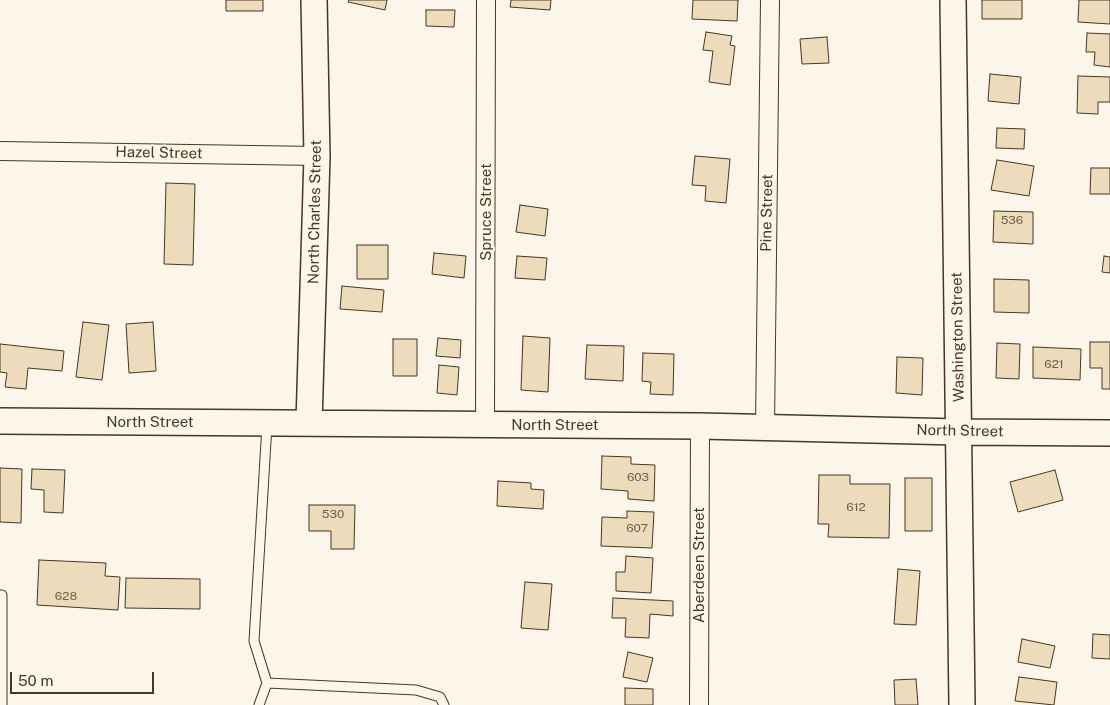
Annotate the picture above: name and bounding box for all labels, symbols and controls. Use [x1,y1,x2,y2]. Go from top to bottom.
street label: North Charles Street [305,140,325,284]
street label: Hazel Street [115,143,203,163]
street label: Spruce Street [477,163,495,261]
street label: Pine Street [757,174,777,252]
house number: 536 [1001,213,1023,227]
street label: Washington Street [948,272,968,402]
house number: 621 [1044,357,1064,371]
street label: North Street [106,413,194,431]
street label: North Street [511,416,599,434]
street label: North Street [916,421,1004,441]
house number: 603 [627,470,649,484]
house number: 612 [846,500,866,514]
house number: 530 [322,507,344,521]
street label: Aberdeen Street [690,507,708,623]
house number: 607 [626,521,648,535]
house number: 628 [55,589,77,603]
scale bar [12,662,156,694]
text: 50 m [18,672,53,689]

